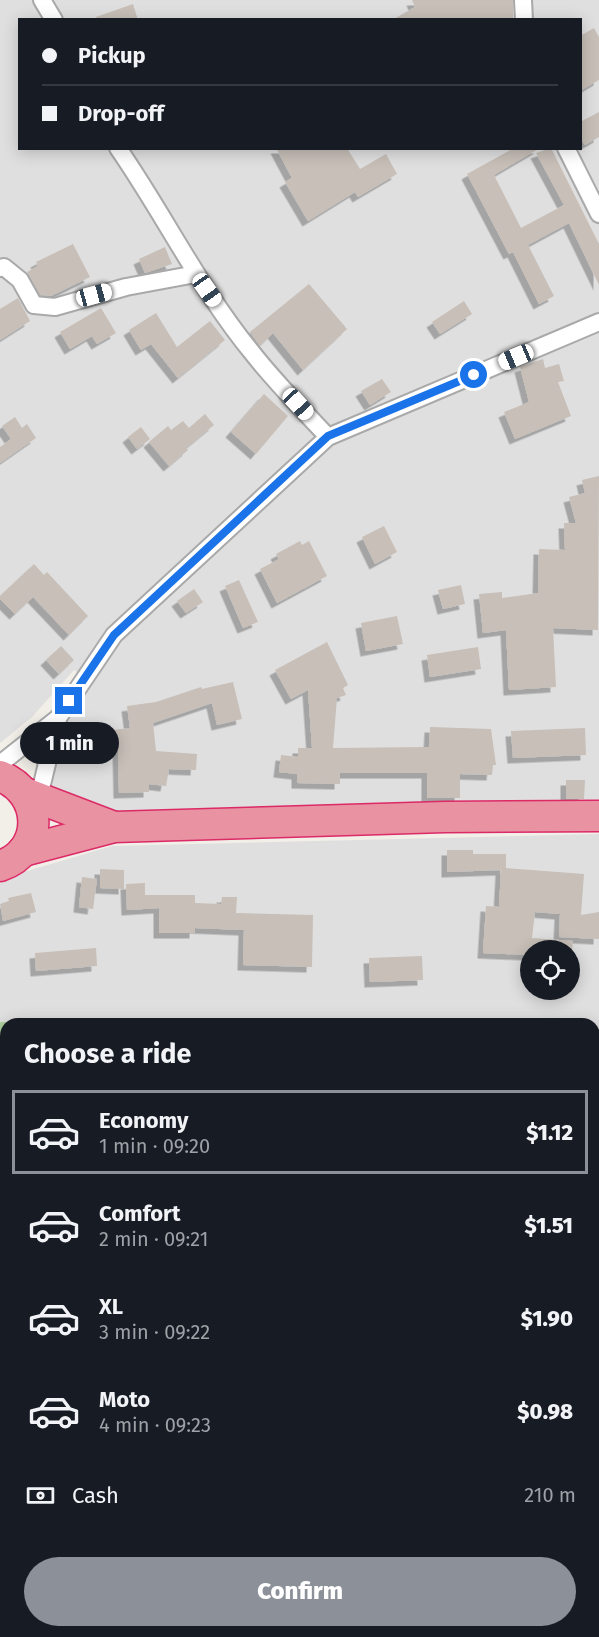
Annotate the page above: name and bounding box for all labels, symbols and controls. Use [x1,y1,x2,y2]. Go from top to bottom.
text: Pickup [78,42,146,69]
text: Drop-off [78,100,164,127]
car [189,270,225,310]
car [74,282,114,308]
car [496,342,536,372]
route start [460,361,487,388]
car [279,385,317,423]
route end [55,687,82,714]
callout: 1 min [20,722,118,764]
text: 1 min [46,731,93,755]
map controls [520,940,580,1000]
button: locate [520,940,580,1000]
text: Choose a ride [24,1038,191,1070]
icon: car [27,1105,81,1159]
text: Economy [99,1107,188,1134]
text: $1.12 [526,1119,573,1146]
text: 1 min · 09:20 [99,1134,210,1158]
icon: car [27,1198,81,1252]
text: Comfort [99,1200,180,1227]
text: $1.51 [525,1212,573,1239]
text: 2 min · 09:21 [99,1227,208,1251]
icon: car [27,1291,81,1345]
text: XL [99,1293,123,1320]
text: $1.90 [521,1305,573,1332]
text: 3 min · 09:22 [99,1320,210,1344]
icon: car [27,1384,81,1438]
text: Moto [99,1386,150,1413]
text: $0.98 [517,1398,573,1425]
text: 4 min · 09:23 [99,1413,211,1437]
icon: cash [24,1479,57,1512]
text: Cash [72,1482,119,1509]
text: 210 m [524,1483,576,1507]
button: Confirm [24,1557,576,1626]

